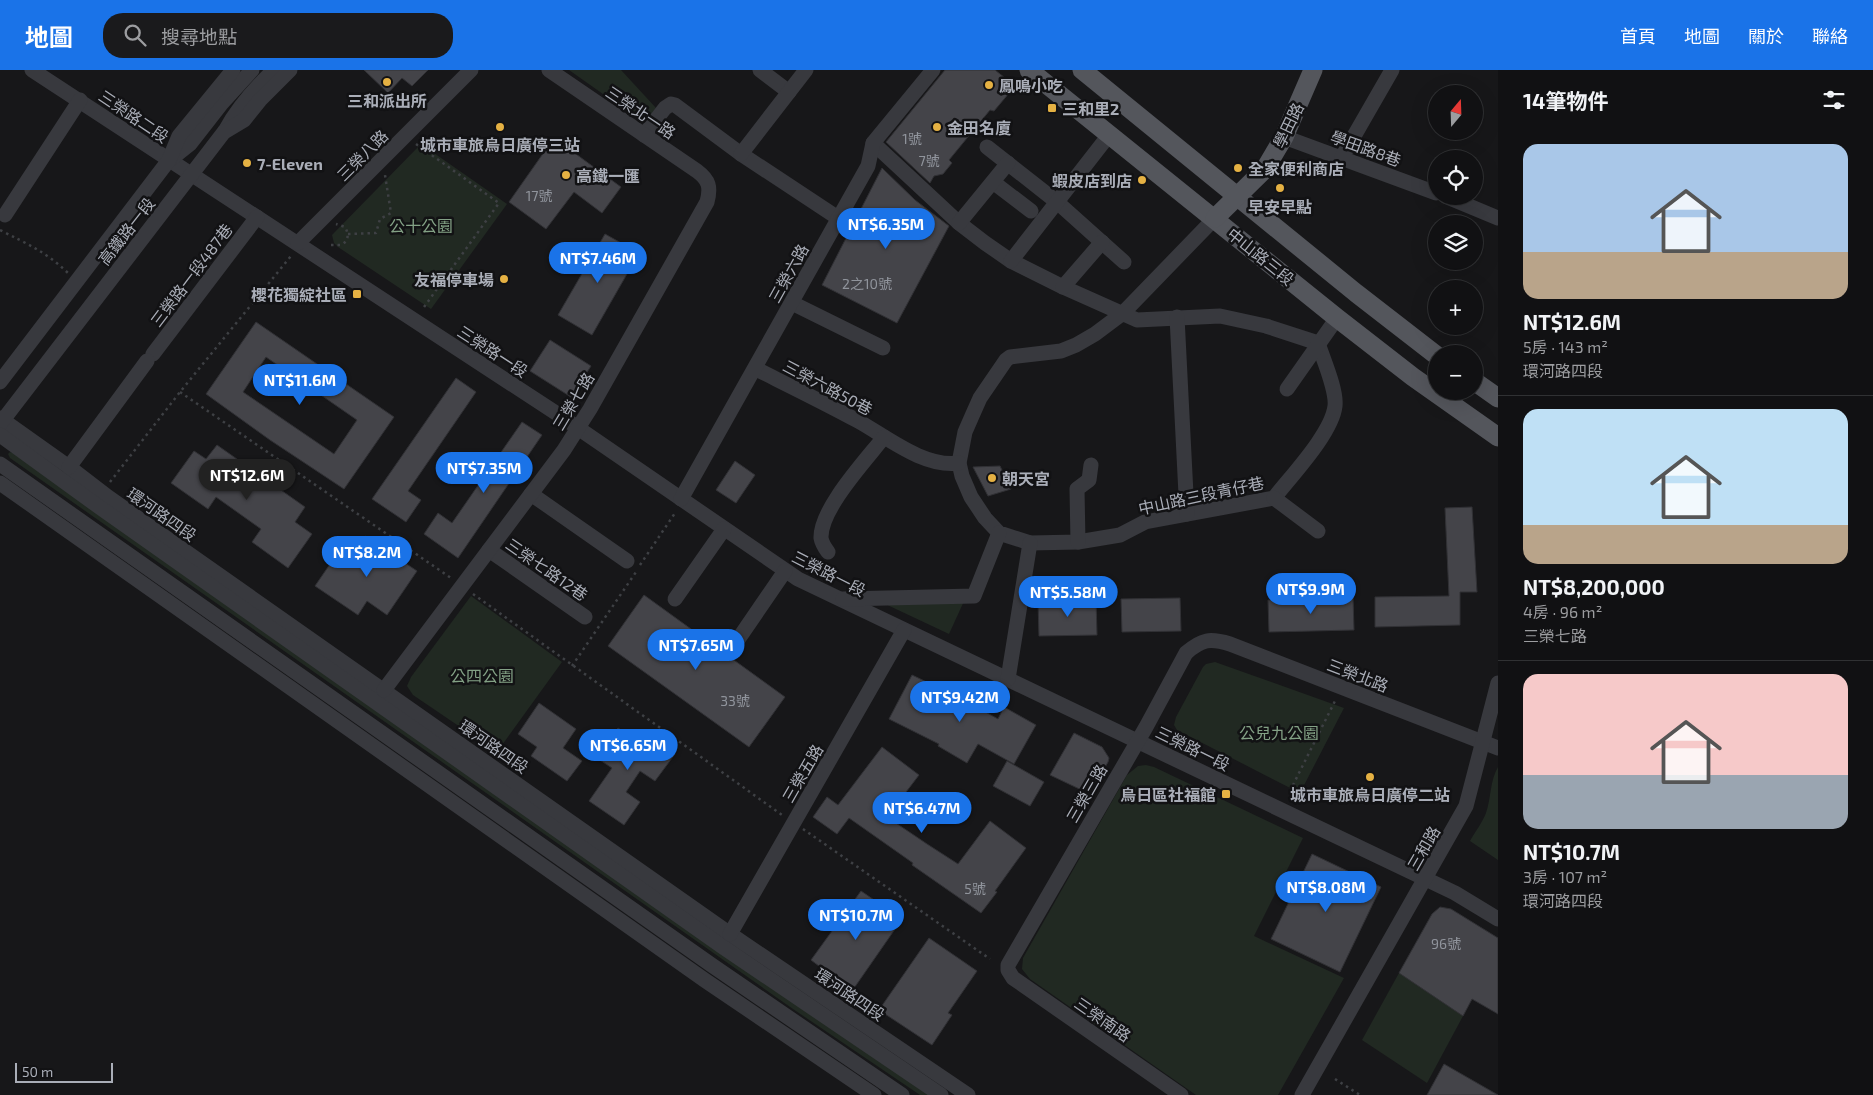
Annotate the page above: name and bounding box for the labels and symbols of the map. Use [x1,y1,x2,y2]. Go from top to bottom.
marker: 三和派出所 [381,76,393,88]
place label: 鳳鳴小吃 [999,76,1063,95]
marker: 鳳鳴小吃 [983,79,995,91]
street label: 三榮北一路 [603,82,679,142]
north arrow [1428,85,1482,140]
street label: 三榮路二段 [96,86,172,146]
place label: 三和派出所 [347,91,427,110]
place label: 三和里2 [1062,99,1119,118]
street label: 學田路 [1269,99,1307,151]
marker: 三和里2 [1046,102,1058,114]
place label: 金田名廈 [947,118,1011,137]
marker: 城市車旅烏日廣停三站 [494,121,506,133]
marker: 金田名廈 [931,121,943,133]
street label: 三榮八路 [333,126,391,184]
street label: 學田路8巷 [1328,126,1404,170]
house number: 1號 [902,130,922,147]
place label: 城市車旅烏日廣停三站 [420,135,580,154]
house number: 7號 [918,152,940,169]
place label: 7-Eleven [257,154,323,173]
marker: 7-Eleven [241,157,253,169]
place label: 全家便利商店 [1248,159,1344,178]
marker: 全家便利商店 [1232,162,1244,174]
place label: 高鐵一匯 [576,166,640,185]
marker: 高鐵一匯 [560,169,572,181]
place label: 蝦皮店到店 [1052,171,1132,190]
marker: 蝦皮店到店 [1136,174,1148,186]
marker: 早安早點 [1274,182,1286,194]
house number: 17號 [526,187,552,204]
street label: 高鐵路一段 [94,194,158,268]
place label: 早安早點 [1248,197,1312,216]
pin: NT$6.35M [834,208,938,250]
park label: 公十公園 [389,216,453,235]
street label: 三榮路一段487巷 [146,220,236,330]
street label: 中山路三段 [1224,223,1298,289]
street label: 三榮六路 [764,240,812,306]
pin: NT$7.46M [546,242,650,284]
place label: 友福停車場 [414,270,494,289]
marker: 友福停車場 [498,273,510,285]
house number: 2之10號 [842,275,892,292]
place label: 櫻花獨綻社區 [251,285,347,304]
marker: 櫻花獨綻社區 [351,288,363,300]
street label: 三榮路一段 [454,321,532,381]
street label: 三榮六路50巷 [780,356,876,418]
pin: NT$11.6M [248,364,352,406]
street label: 三榮七路 [548,369,598,433]
pin: NT$7.35M [432,452,536,494]
pin: NT$12.6M [195,458,299,501]
place label: 朝天宮 [1002,469,1050,488]
marker: 朝天宮 [986,472,998,484]
street label: 中山路三段青仔巷 [1136,472,1266,518]
street label: 環河路四段 [124,483,200,545]
street label: 三榮七路12巷 [502,534,592,604]
pin: NT$8.2M [321,536,413,578]
street label: 三榮路一段 [789,546,869,600]
pin: NT$9.9M [1265,572,1357,615]
pin: NT$5.58M [1016,576,1120,618]
pin: NT$7.65M [644,628,748,671]
street label: 三榮北路 [1325,655,1391,695]
park label: 公四公園 [450,666,514,685]
pin: NT$9.42M [908,680,1012,723]
house number: 33號 [720,692,750,709]
street label: 環河路四段 [456,715,532,777]
street label: 三榮路一段 [1153,722,1233,774]
park label: 公兒九公園 [1239,723,1319,742]
pin: NT$6.65M [576,728,680,771]
street label: 三榮五路 [778,741,826,805]
street label: 三榮三路 [1062,761,1110,825]
marker: 城市車旅烏日廣停二站 [1364,771,1376,783]
place label: 烏日區社福館 [1120,785,1216,804]
place label: 城市車旅烏日廣停二站 [1290,785,1450,804]
marker: 烏日區社福館 [1220,788,1232,800]
pin: NT$6.47M [870,792,974,834]
street label: 三和路 [1403,822,1443,874]
pin: NT$8.08M [1274,870,1378,913]
house number: 5號 [964,880,986,897]
pin: NT$10.7M [804,898,908,941]
house number: 96號 [1431,935,1461,952]
street label: 環河路四段 [812,964,888,1024]
street label: 三榮南路 [1071,993,1135,1045]
scale bar [15,1060,112,1083]

